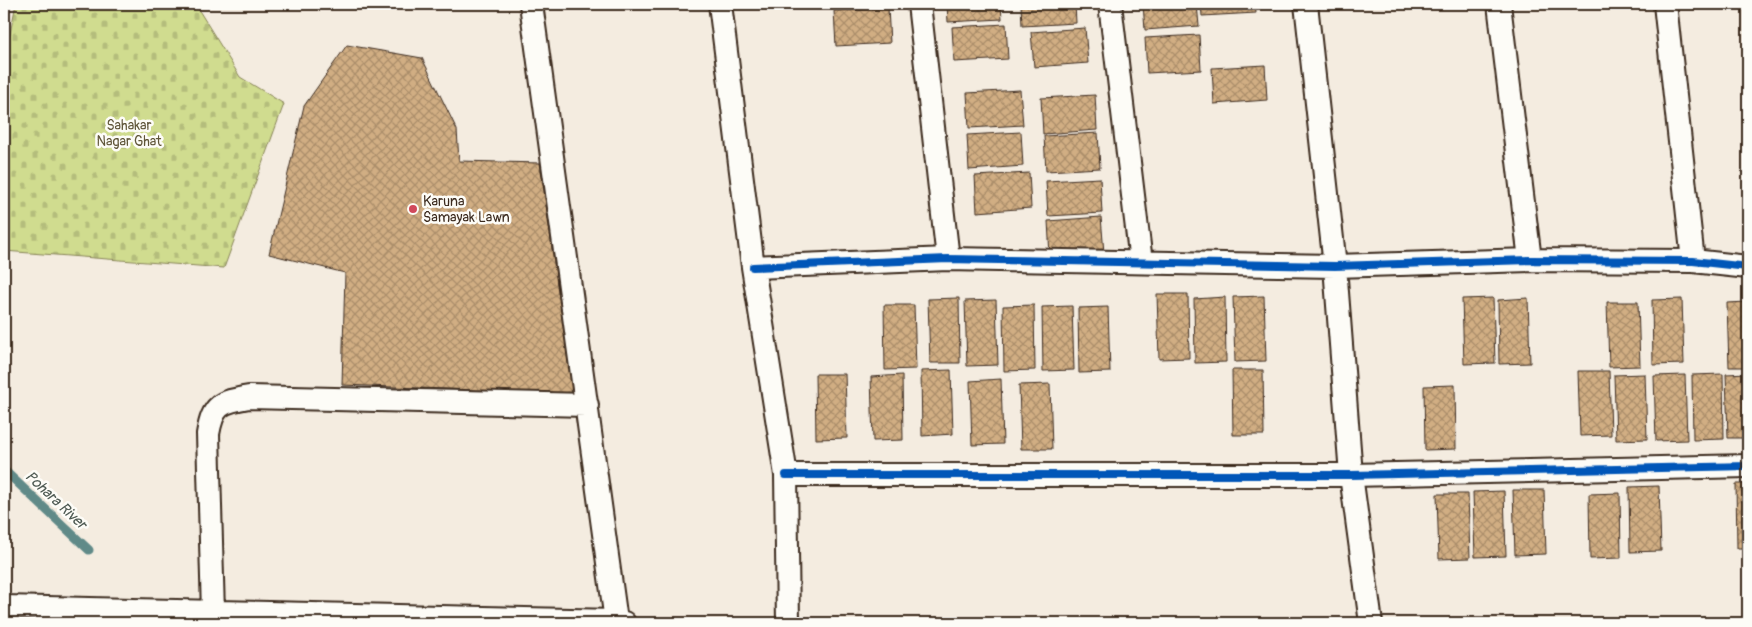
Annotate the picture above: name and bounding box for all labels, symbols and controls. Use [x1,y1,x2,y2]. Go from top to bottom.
park label: Sahakar Nagar Ghat [96,117,162,150]
place label: Karuna Samayak Lawn [423,193,510,226]
marker: Karuna Samayak Lawn [407,203,419,215]
water label: Pohara River [21,467,92,535]

